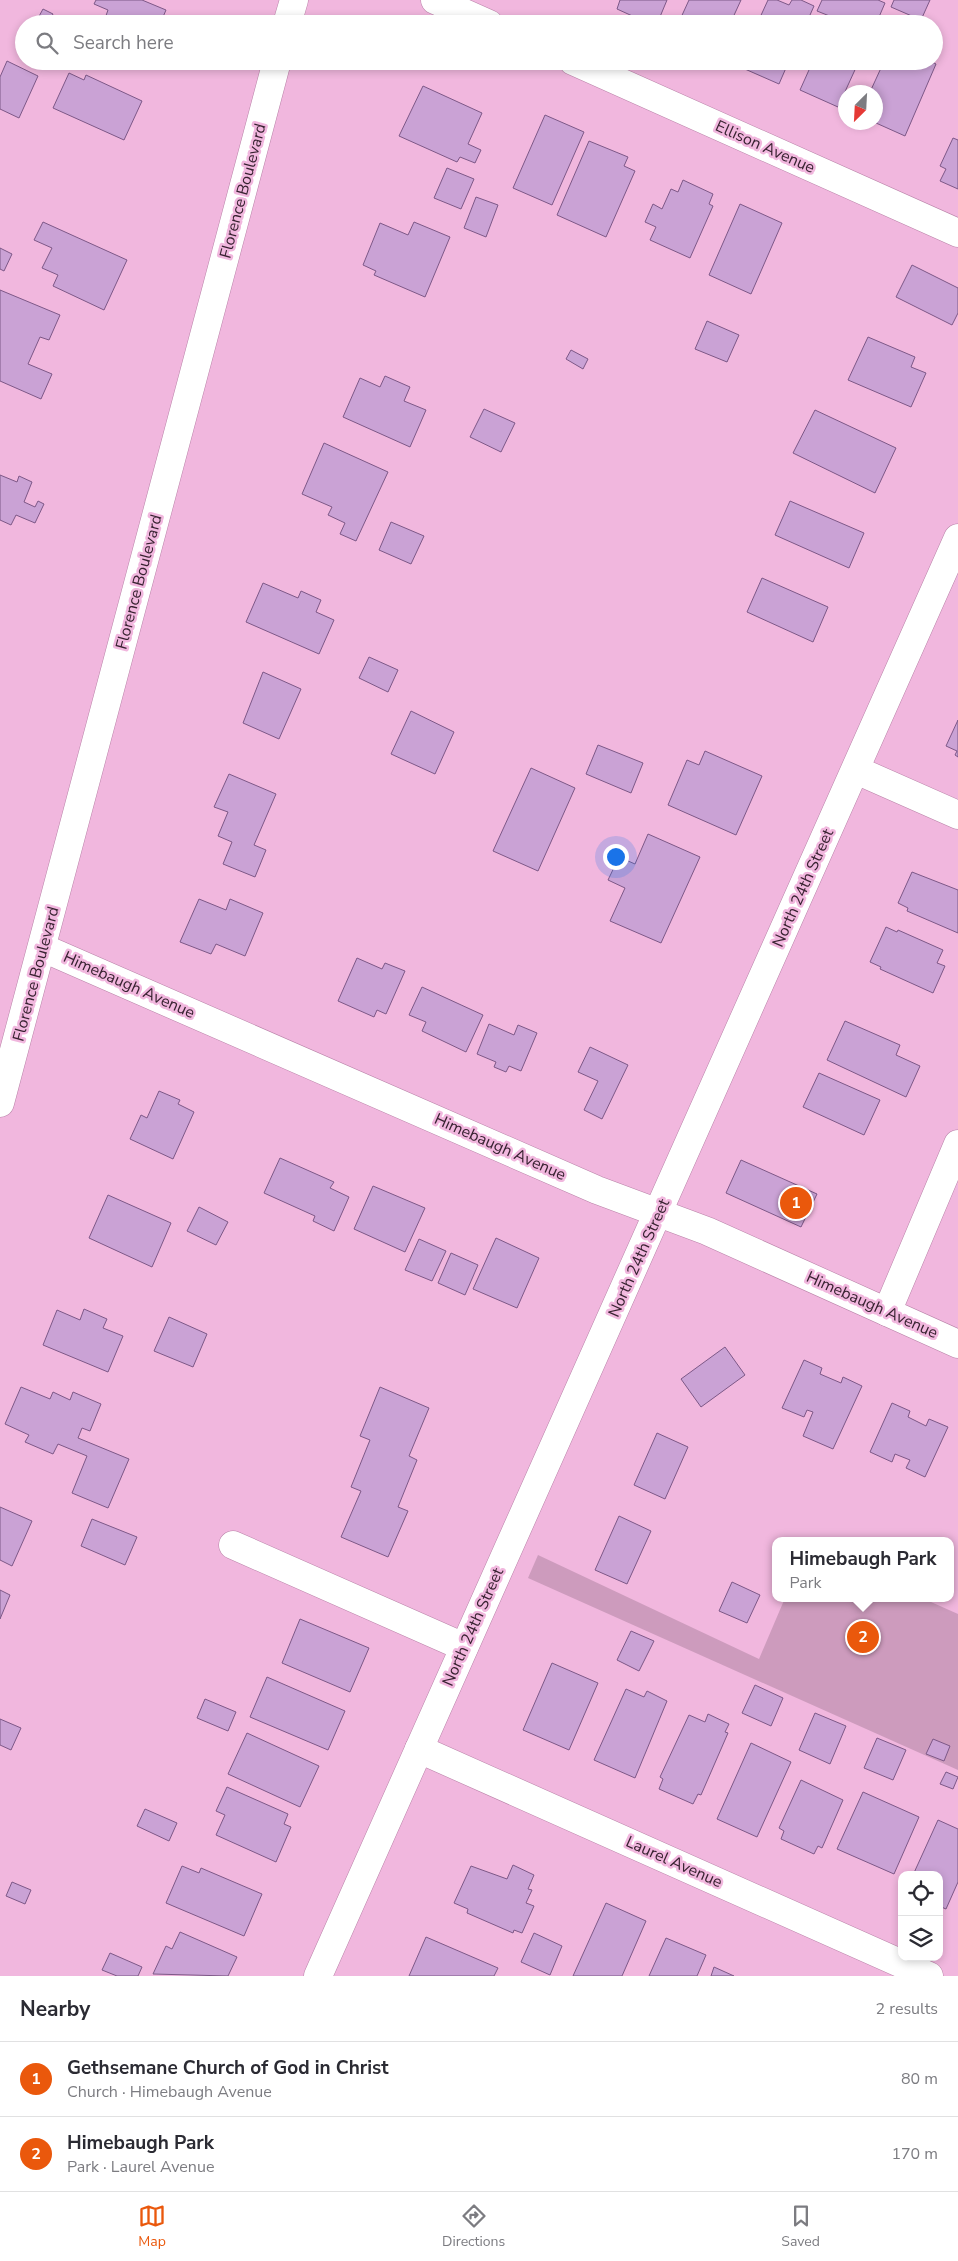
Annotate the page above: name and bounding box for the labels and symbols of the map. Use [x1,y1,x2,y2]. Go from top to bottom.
north arrow [838,85,883,130]
street label: Ellison Avenue [712,115,818,179]
street label: Florence Boulevard [214,121,272,261]
street label: Florence Boulevard [110,512,168,652]
street label: North 24th Street [767,825,839,951]
your location [603,844,629,870]
street label: Florence Boulevard [7,904,65,1044]
street label: Himebaugh Avenue [60,946,198,1024]
street label: Himebaugh Avenue [431,1108,569,1186]
pin: 1 [780,1184,812,1222]
street label: North 24th Street [603,1195,675,1321]
street label: Himebaugh Avenue [803,1266,941,1344]
street label: North 24th Street [437,1564,509,1690]
pin: 2 [847,1618,879,1656]
street label: Laurel Avenue [622,1831,726,1893]

